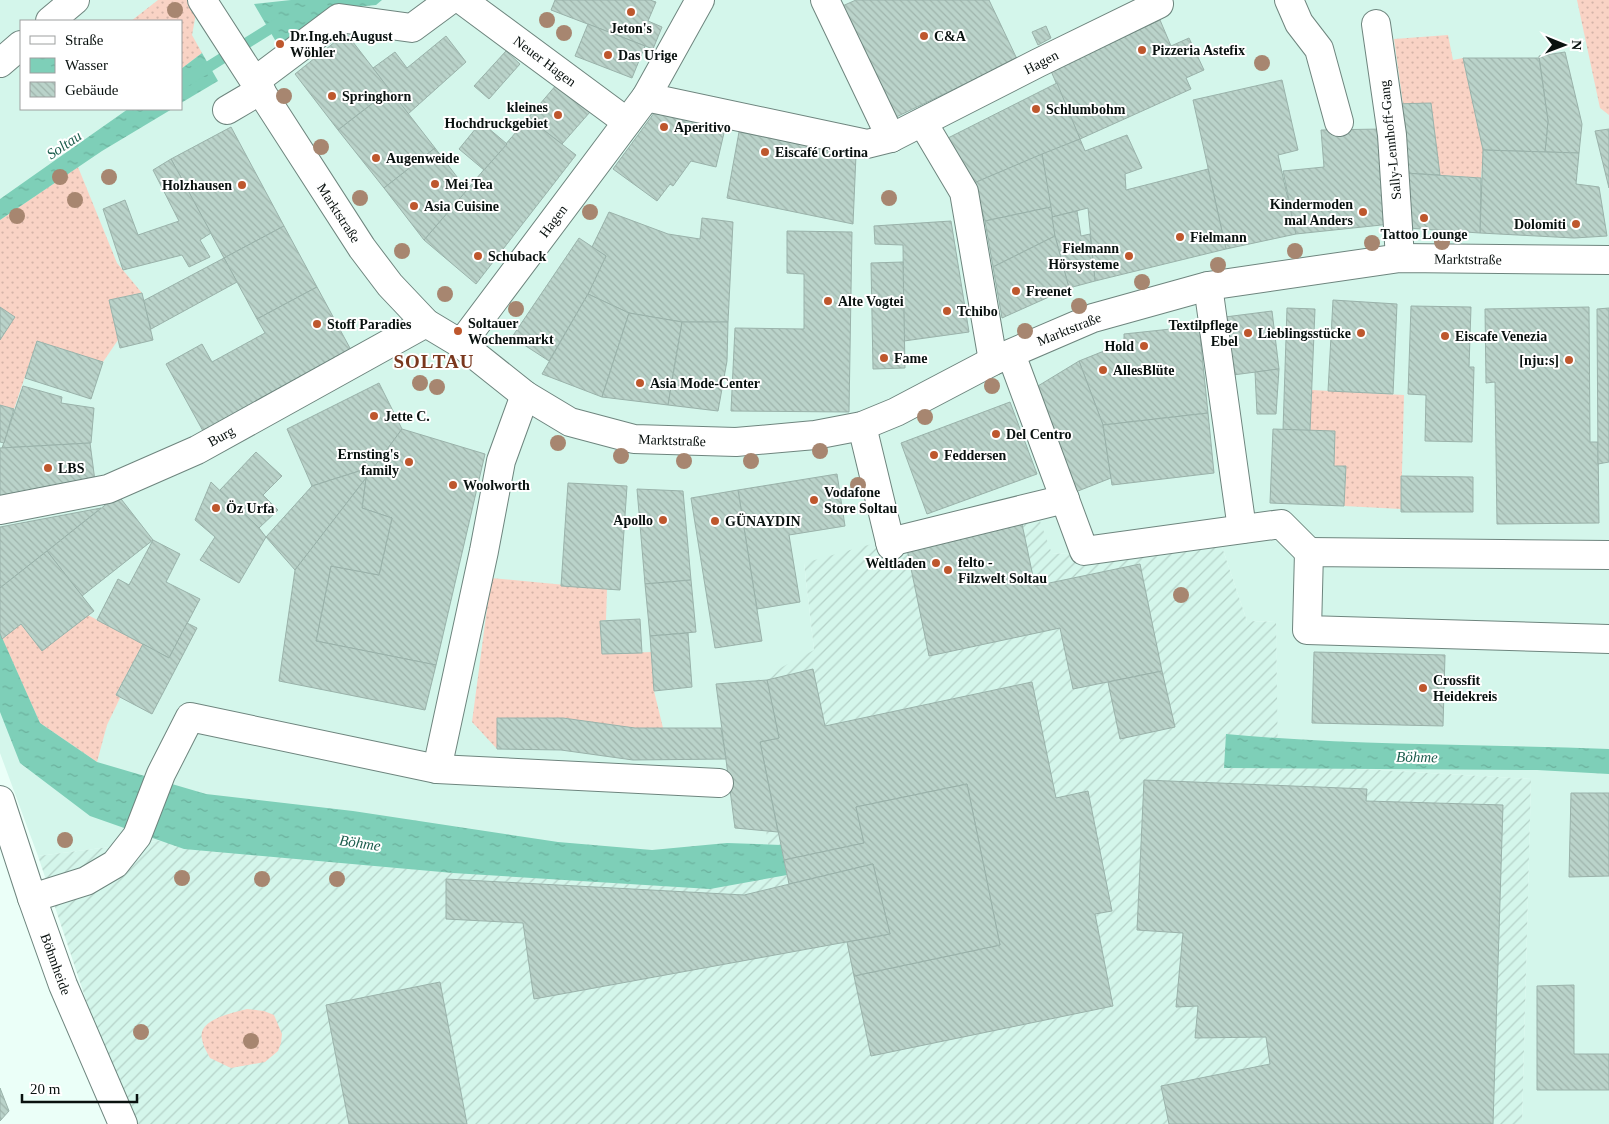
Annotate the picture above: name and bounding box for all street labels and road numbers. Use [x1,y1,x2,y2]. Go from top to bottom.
street label: Neuer Hagen [511,33,579,90]
street label: Hagen [1022,47,1061,77]
street label: Sally-Lennhoff-Gang [1377,79,1404,201]
street label: Marktstraße [314,181,363,246]
street label: Hagen [536,202,570,240]
street label: Marktstraße [1434,251,1502,268]
street label: Marktstraße [1035,310,1103,349]
street label: Burg [205,423,237,450]
street label: Marktstraße [638,432,706,449]
street label: Böhmheide [37,931,74,997]

